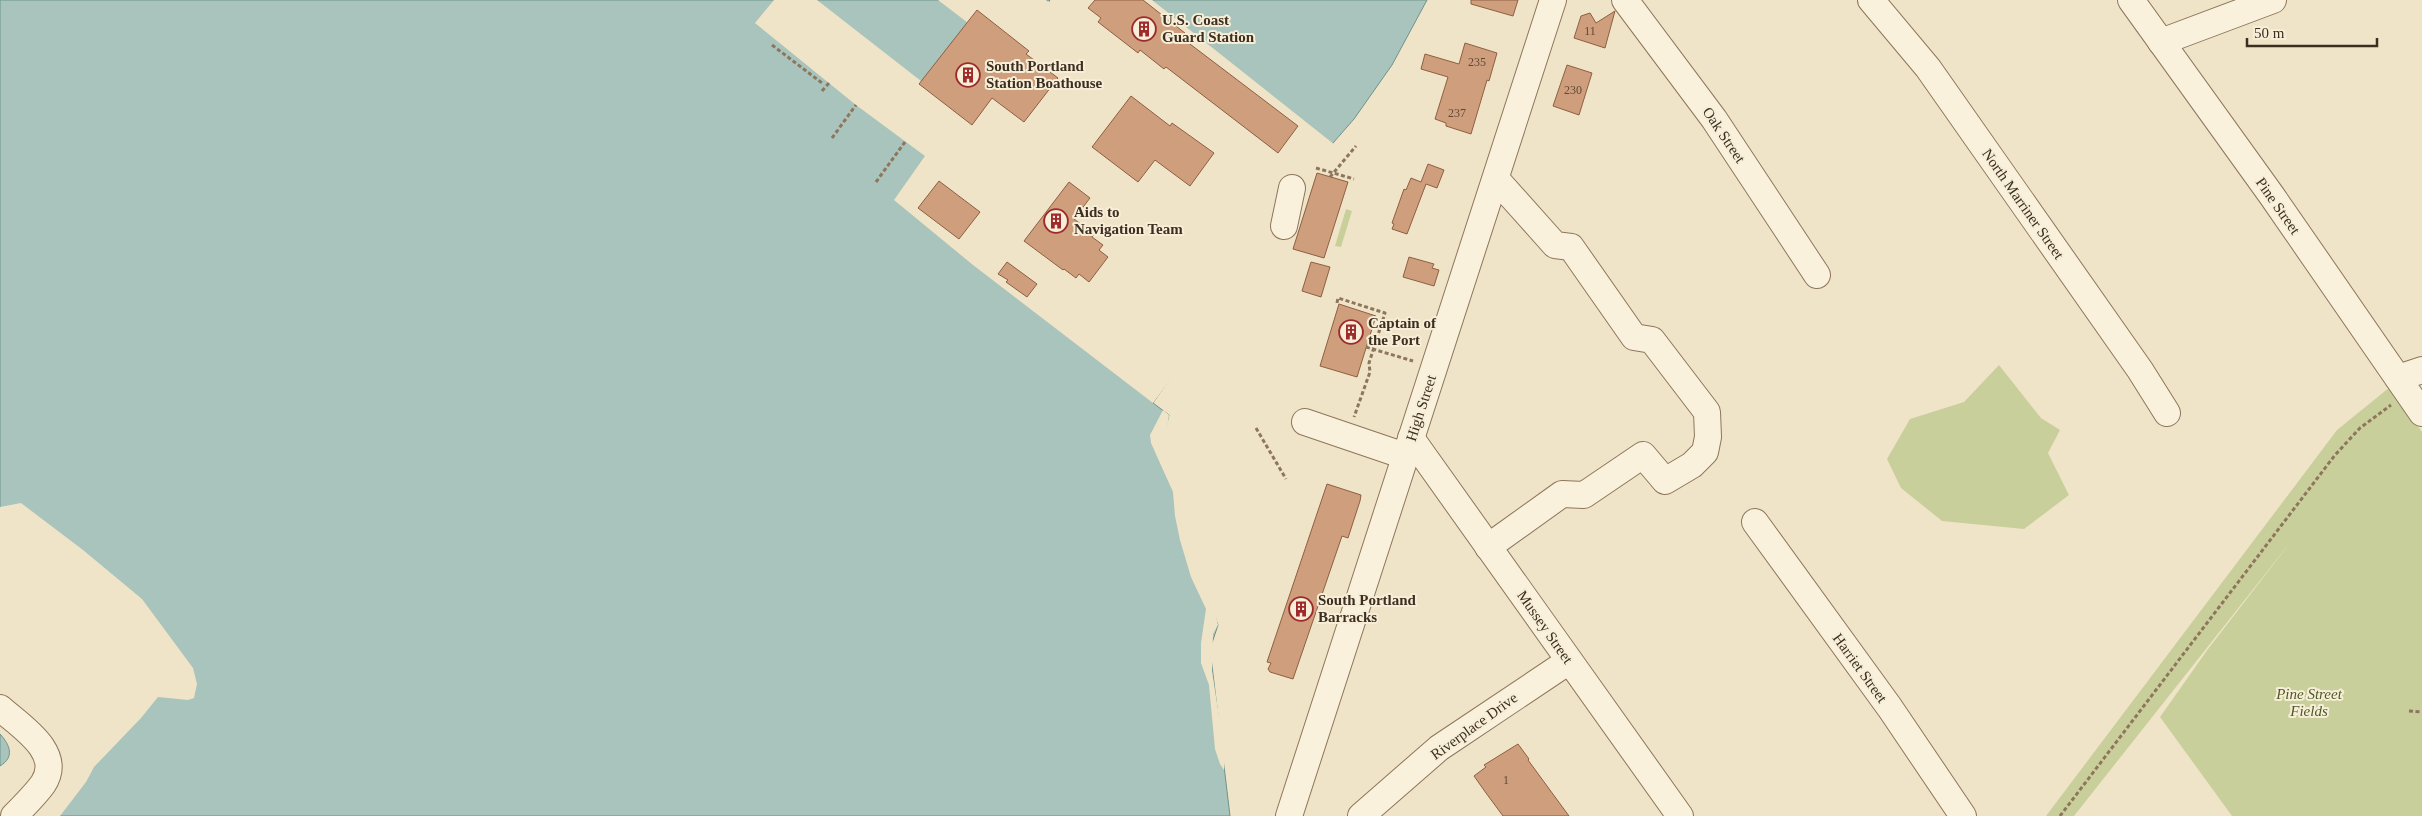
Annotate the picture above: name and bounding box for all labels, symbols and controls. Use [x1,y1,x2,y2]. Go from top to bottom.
place label: U.S. Coast Guard Station [1162,12,1255,45]
scale bar [2247,15,2377,47]
building icon: U.S. Coast Guard Station [1131,16,1157,42]
house number: 11 [1584,24,1596,38]
text: 50 m [2254,25,2285,41]
house number: 235 [1468,55,1486,69]
place label: South Portland Station Boathouse [986,58,1103,91]
building icon: South Portland Station Boathouse [955,62,981,88]
house number: 230 [1564,83,1582,97]
street label: Oak Street [1700,104,1749,167]
house number: 237 [1448,106,1466,120]
street label: North Marriner Street [1979,146,2068,263]
street label: Pine Street [2253,175,2304,238]
place label: Aids to Navigation Team [1074,204,1183,237]
building icon: Aids to Navigation Team [1043,208,1069,234]
place label: Captain of the Port [1368,315,1437,348]
building icon: Captain of the Port [1338,319,1364,345]
street label: High Street [1403,372,1439,443]
street label: Mussey Street [1514,587,1577,667]
place label: South Portland Barracks [1318,592,1417,625]
building icon: South Portland Barracks [1288,596,1314,622]
street label: Harriet Street [1830,630,1891,706]
park label: Pine Street Fields [2275,686,2343,719]
street label: Riverplace Drive [1428,689,1521,763]
house number: 1 [1503,773,1509,787]

